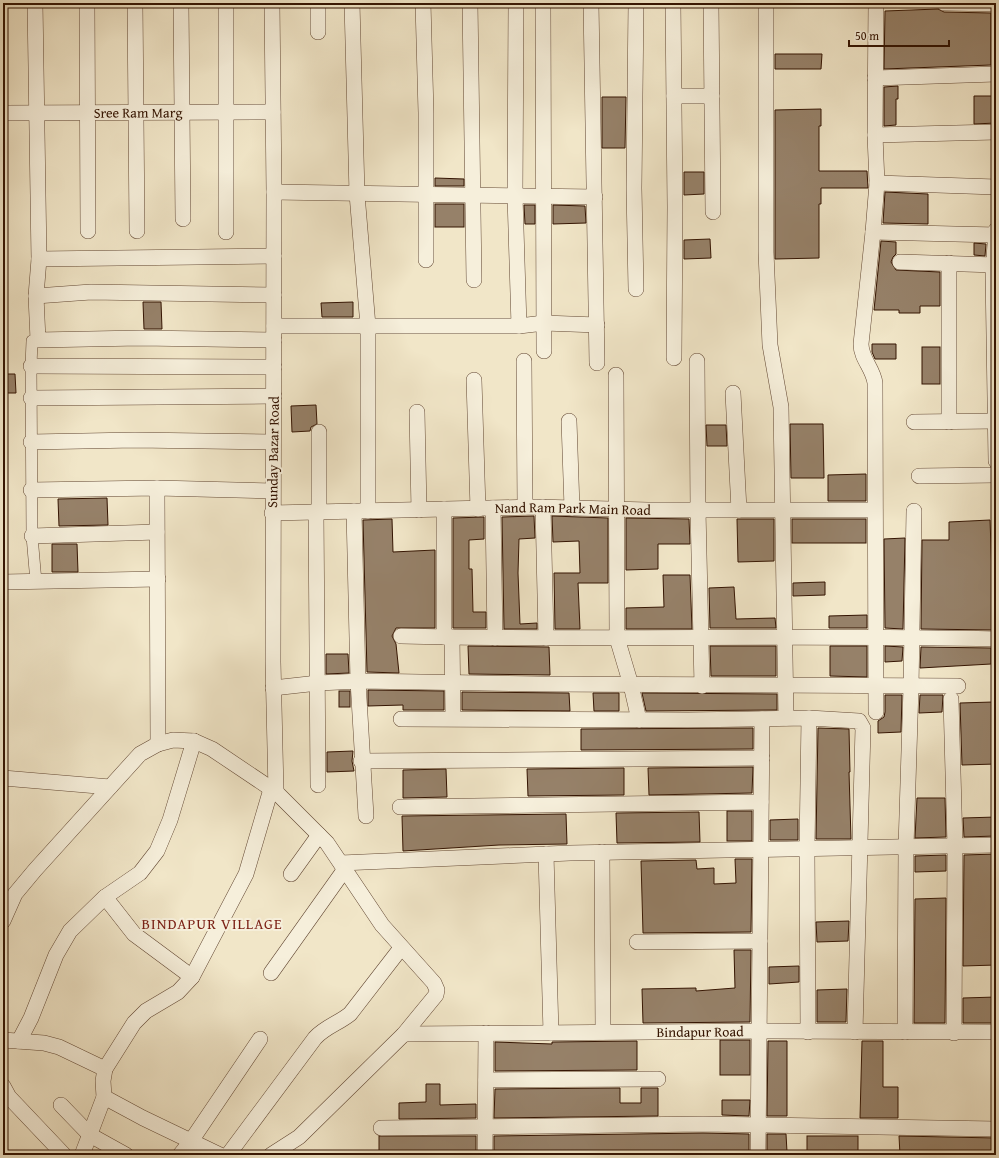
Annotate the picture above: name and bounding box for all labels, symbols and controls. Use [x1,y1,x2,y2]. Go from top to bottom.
scale bar [849,22,949,48]
text: 50 m [855,27,879,44]
street label: Sree Ram Marg [94,102,182,123]
street label: Sunday Bazar Road [262,395,284,508]
street label: Nand Ram Park Main Road [495,497,652,520]
district label: BINDAPUR VILLAGE [142,913,282,934]
street label: Bindapur Road [656,1021,744,1042]

